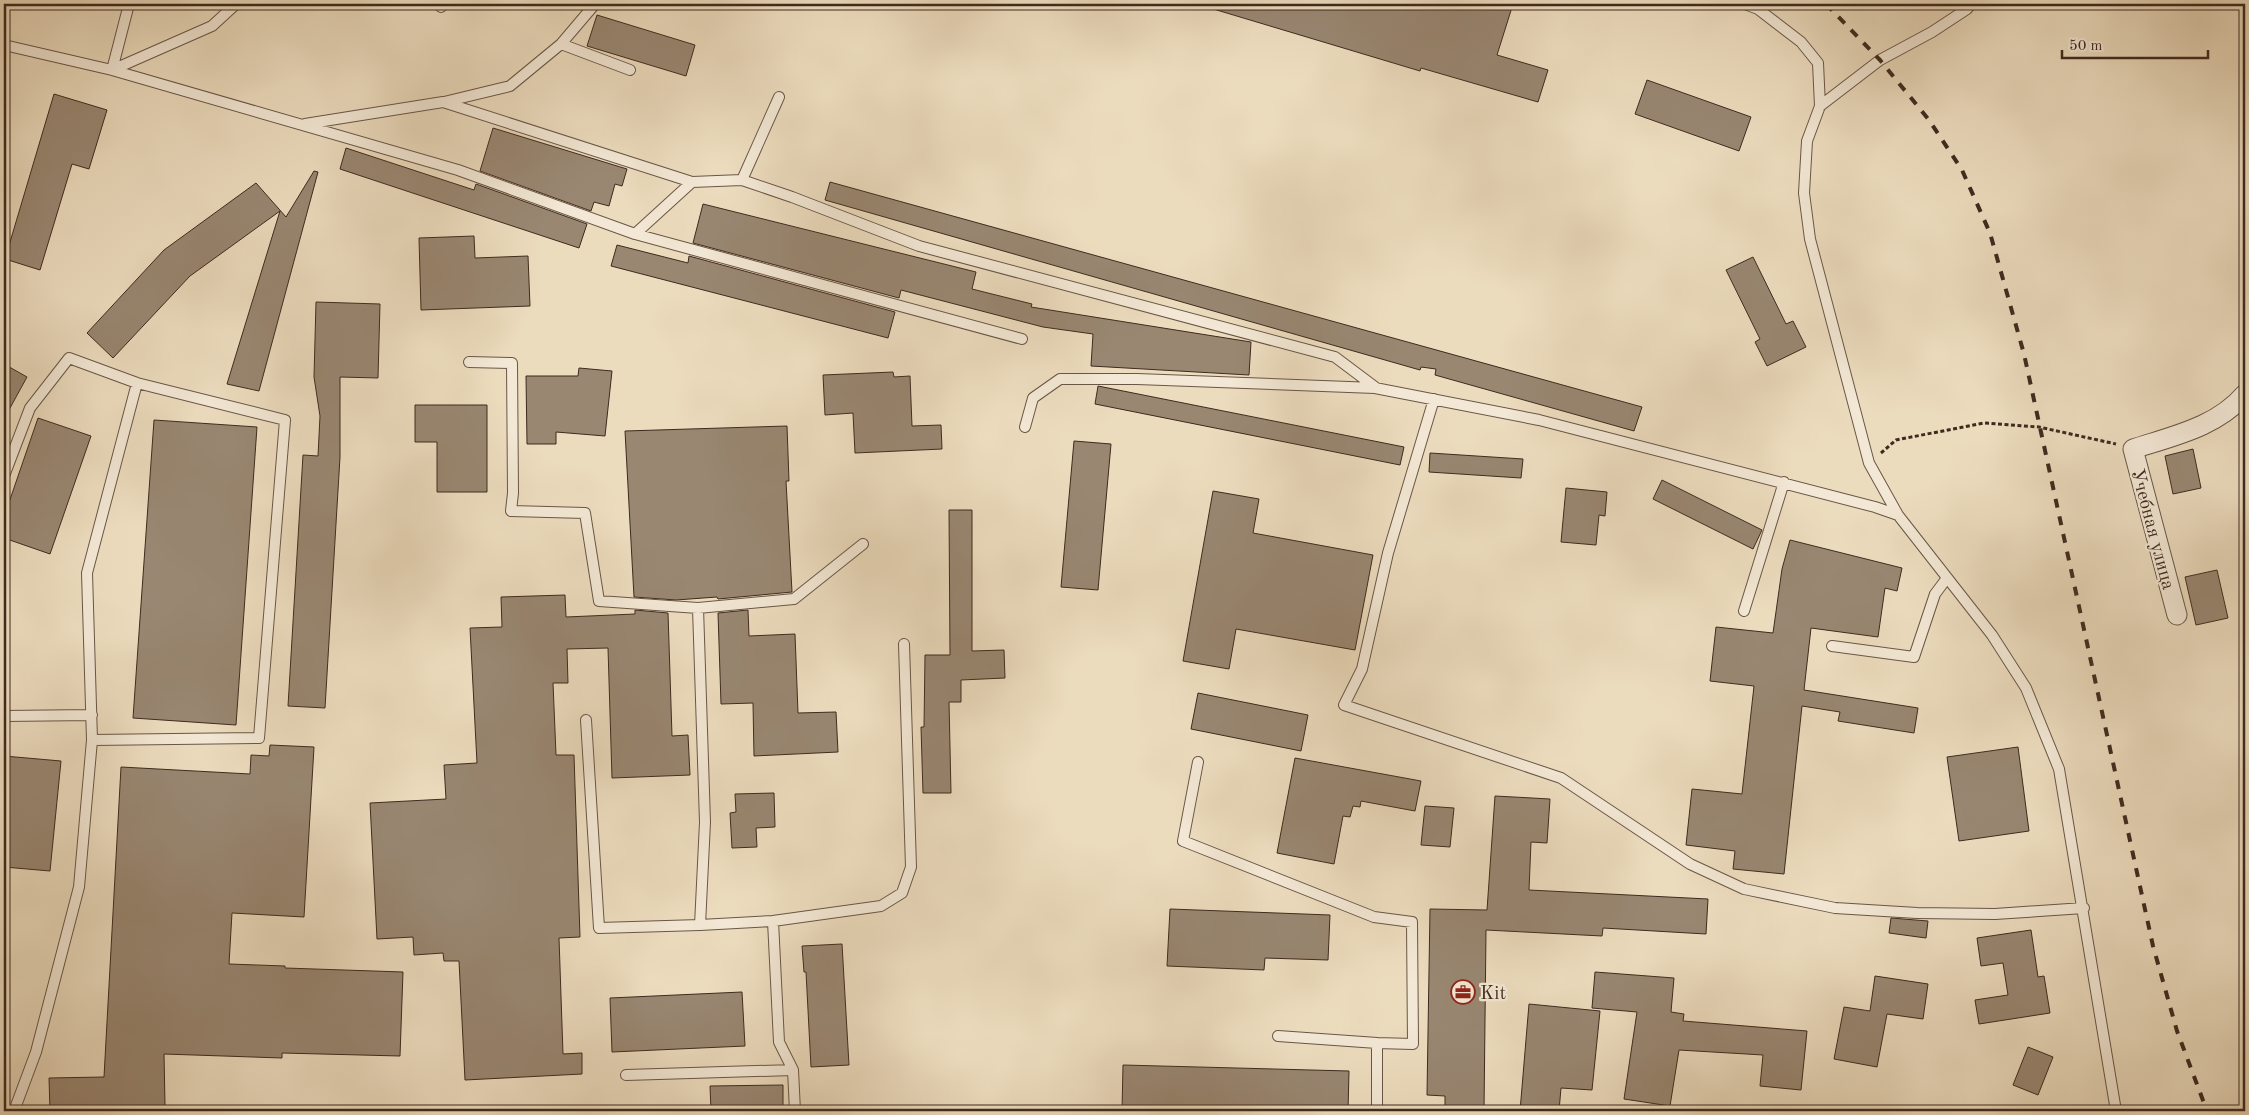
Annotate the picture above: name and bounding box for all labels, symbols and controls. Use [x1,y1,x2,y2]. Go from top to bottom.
scale bar [2062,28,2208,60]
text: 50 m [2069,39,2103,54]
street label: Учебная улица [2126,467,2177,593]
office icon: Kit [1450,979,1476,1005]
place label: Kit [1480,985,1506,1004]

